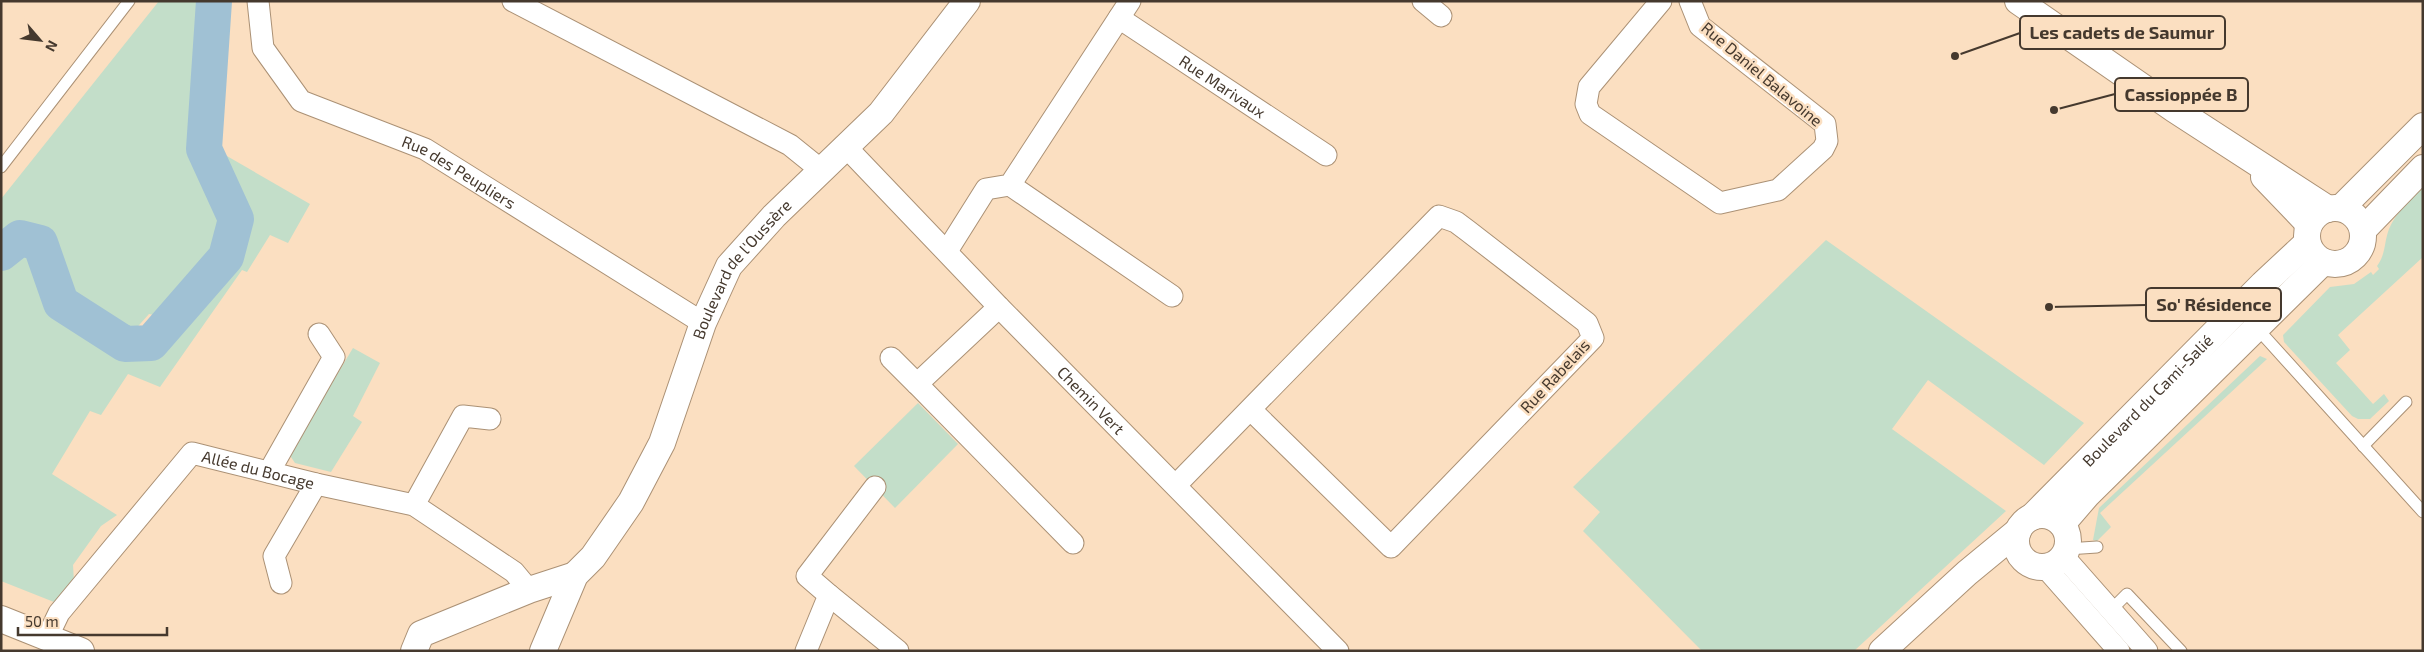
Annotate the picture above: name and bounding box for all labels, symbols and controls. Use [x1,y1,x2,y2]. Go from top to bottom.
north arrow [15,15,65,65]
callout: Les cadets de Saumur [2020,16,2225,49]
street label: Rue Daniel Balavoine [1698,18,1827,130]
text: Les cadets de Saumur [2030,21,2215,43]
text: N [42,38,62,55]
street label: Rue Marivaux [1176,51,1270,122]
callout: Cassioppée B [2115,78,2248,111]
text: Cassioppée B [2125,83,2237,105]
street label: Rue des Peupliers [399,131,519,212]
street label: Boulevard de l'Oussère [688,195,795,341]
callout: So' Résidence [2146,288,2281,321]
text: So' Résidence [2156,293,2272,315]
street label: Boulevard du Cami-Salié [2078,330,2216,470]
street label: Rue Rabelais [1516,335,1593,416]
street label: Chemin Vert [1054,362,1129,438]
street label: Allée du Bocage [200,446,316,492]
scale bar [18,604,166,636]
text: 50 m [25,612,59,630]

